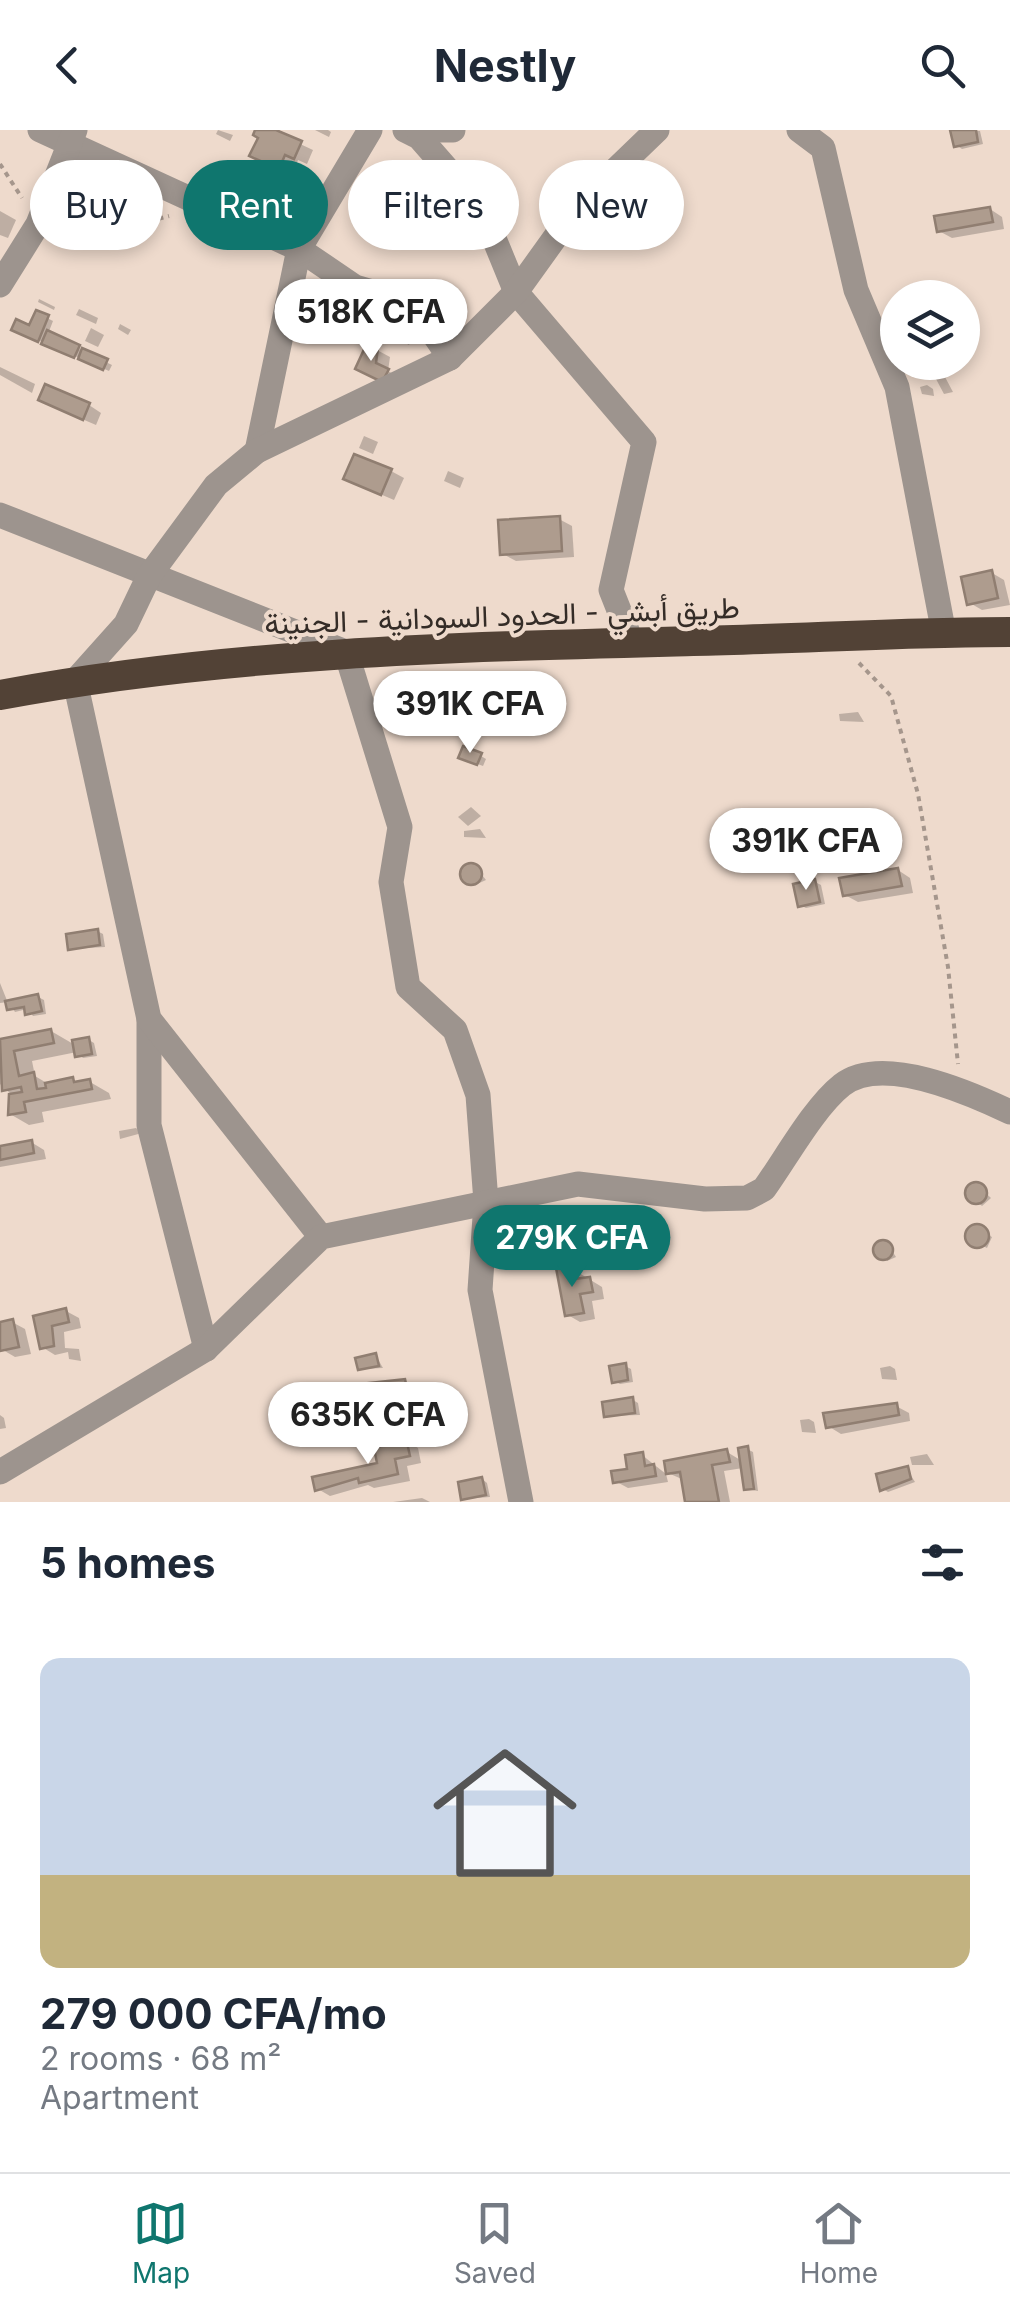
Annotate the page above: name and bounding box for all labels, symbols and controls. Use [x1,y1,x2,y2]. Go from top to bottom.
icon: back [40,38,95,93]
text: Nestly [434,38,576,93]
icon: search [915,38,970,93]
chip: Buy [30,160,163,250]
chip: Rent [183,160,328,250]
chip: Filters [348,160,519,250]
chip: New [539,160,684,250]
pin: 518K CFA [268,279,474,364]
map controls [880,280,980,380]
button: layers [880,280,980,380]
text: 518K CFA [296,292,446,331]
street label: طريق أبشي - الحدود السودانية - الجنينة [264,589,740,648]
pin: 391K CFA [367,671,573,756]
text: 391K CFA [395,684,545,723]
pin: 391K CFA [703,808,909,893]
text: 391K CFA [731,821,881,860]
pin: 279K CFA [469,1205,675,1290]
text: 279K CFA [495,1218,649,1257]
pin: 635K CFA [265,1382,471,1467]
text: 635K CFA [290,1395,446,1434]
icon: filters [915,1535,970,1590]
text: 5 homes [40,1537,216,1588]
icon: home [415,1723,595,1903]
text: 279 000 CFA/mo [40,1988,387,2039]
text: 2 rooms · 68 m² [40,2039,281,2078]
text: Apartment [40,2078,199,2117]
tab: Map [132,2196,190,2290]
tab: Saved [454,2196,536,2290]
tab: Home [800,2196,878,2290]

